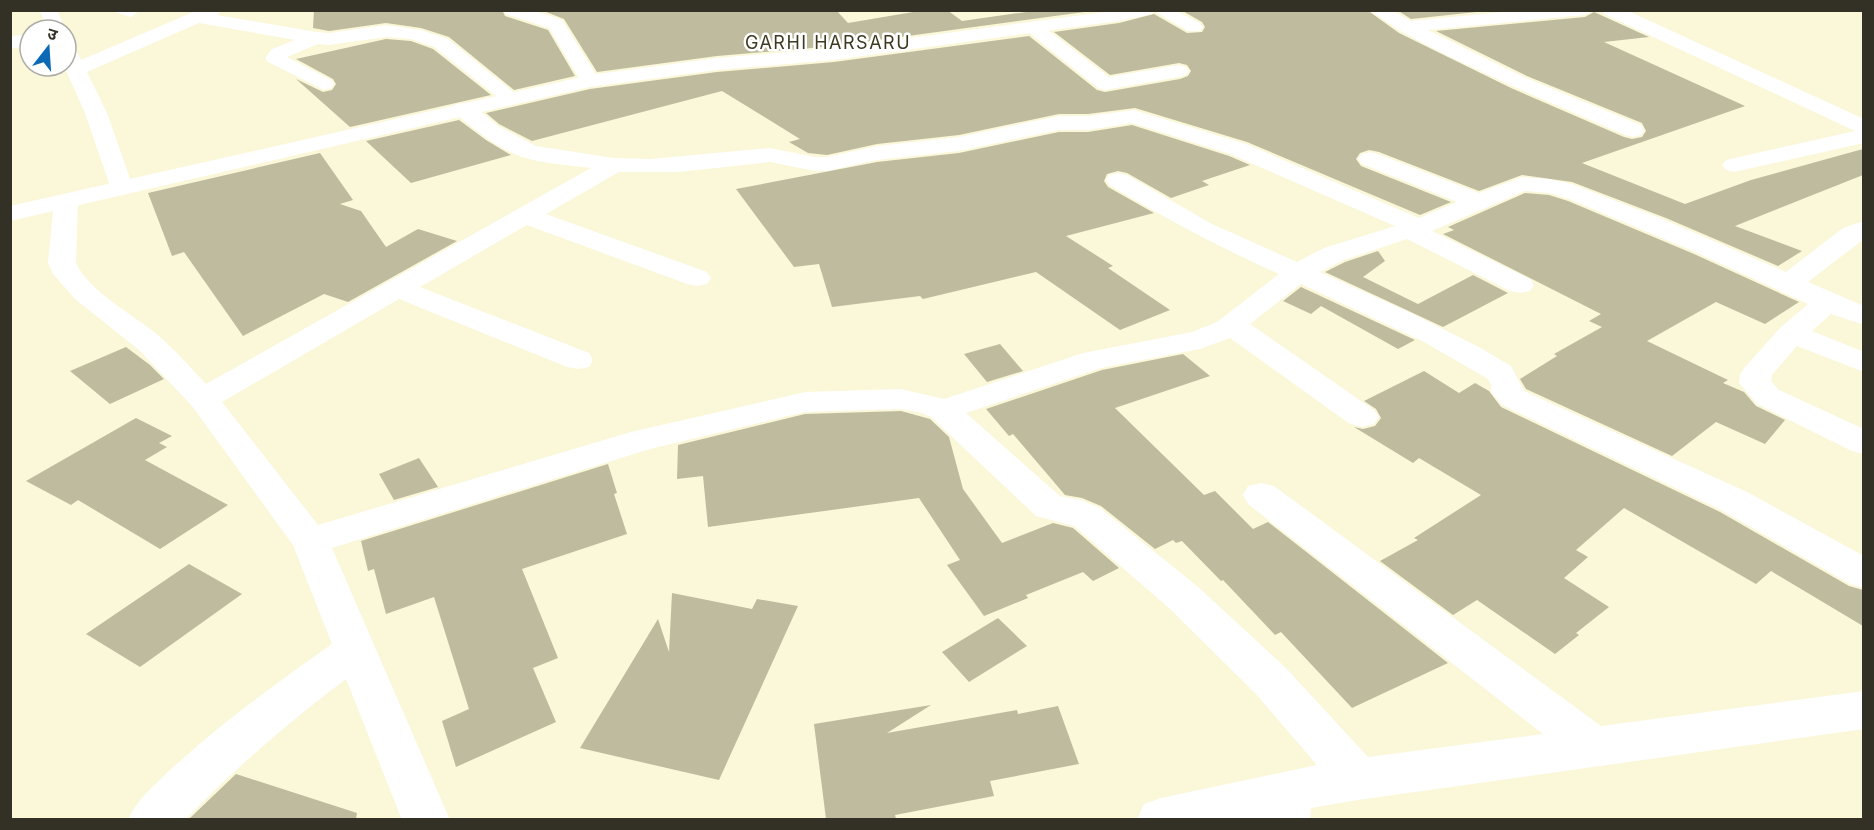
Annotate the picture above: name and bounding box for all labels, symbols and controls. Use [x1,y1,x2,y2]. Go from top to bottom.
north arrow [18,18,78,78]
text: उ [45,23,60,45]
district label: GARHI HARSARU [745,32,911,53]

